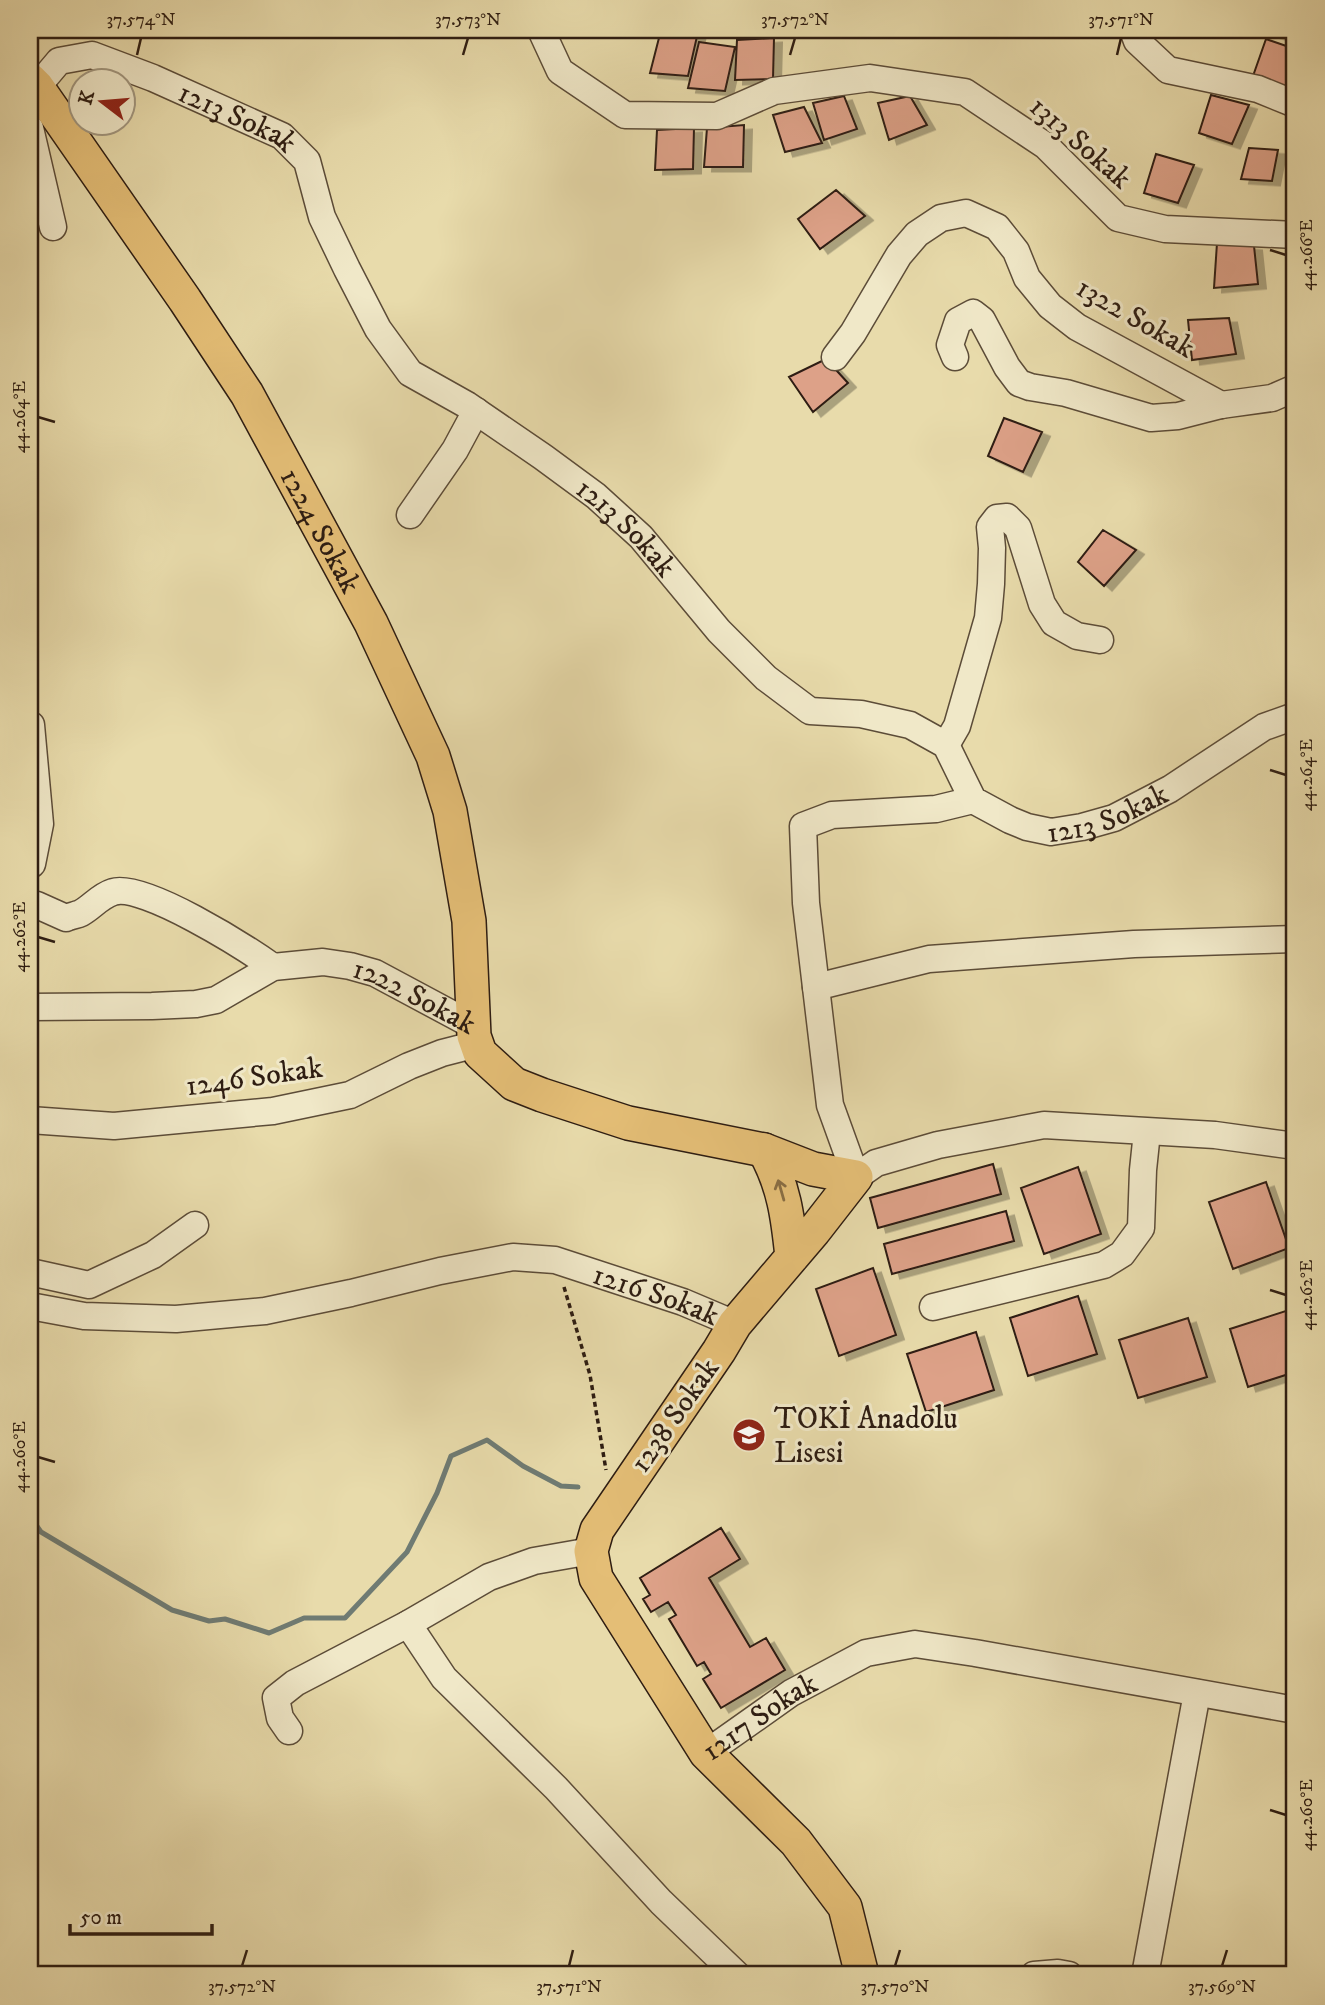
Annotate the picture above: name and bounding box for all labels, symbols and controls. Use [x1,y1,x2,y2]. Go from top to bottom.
text: 37.574°N [106,9,176,31]
text: 37.573°N [435,9,501,31]
text: 37.572°N [761,9,829,31]
text: 37.571°N [1088,9,1154,31]
north arrow [66,66,136,136]
street label: 1213 Sokak [172,75,305,161]
text: K [74,88,100,107]
street label: 1313 Sokak [1021,89,1139,198]
text: 44.266°E [1296,219,1318,291]
street label: 1322 Sokak [1069,270,1201,367]
text: 44.264°E [9,381,31,453]
street label: 1224 Sokak [271,462,368,600]
street label: 1213 Sokak [568,470,684,585]
text: 44.264°E [1296,739,1318,811]
street label: 1213 Sokak [1044,776,1175,852]
text: 44.262°E [9,901,31,972]
street label: 1222 Sokak [348,951,482,1044]
street label: 1246 Sokak [183,1050,325,1105]
one-way arrow [774,1179,787,1202]
street label: 1216 Sokak [588,1257,724,1335]
text: 44.262°E [1296,1259,1318,1330]
street label: 1238 Sokak [622,1351,728,1480]
place label: TOKİ Anadolu Lisesi [774,1400,958,1472]
school or university icon: TOKİ Anadolu Lisesi [730,1416,768,1454]
text: 44.260°E [9,1421,31,1493]
street label: 1217 Sokak [695,1665,824,1770]
text: 44.260°E [1296,1779,1318,1851]
scale bar [70,1893,212,1937]
text: 50 m [80,1905,122,1931]
text: 37.572°N [208,1976,276,1998]
text: 37.571°N [536,1976,602,1998]
text: 37.570°N [861,1976,930,1998]
text: 37.569°N [1188,1976,1256,1998]

